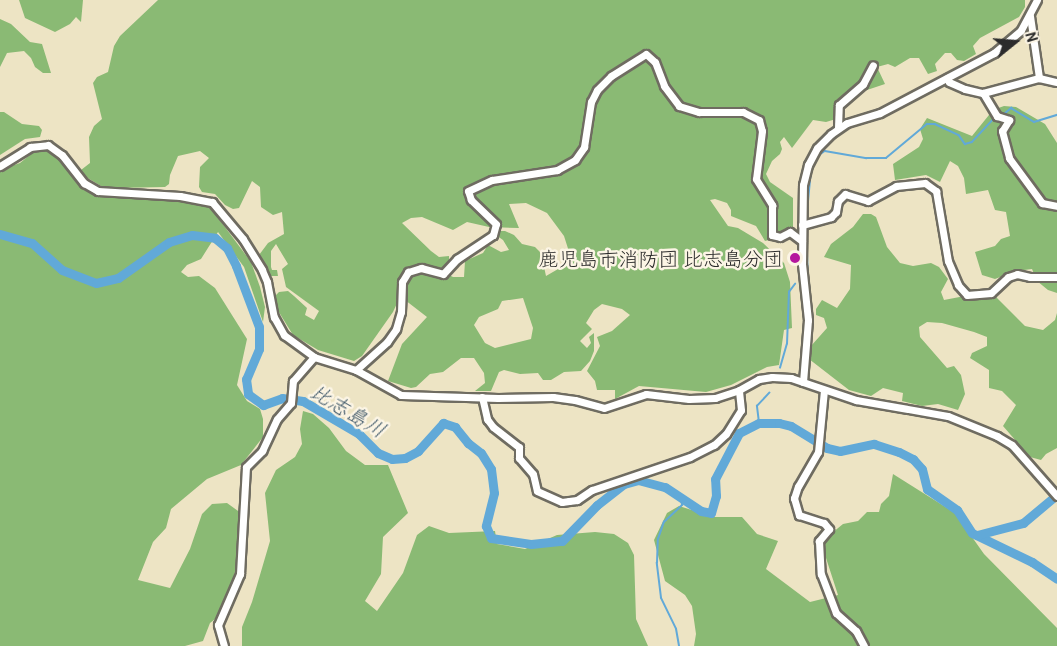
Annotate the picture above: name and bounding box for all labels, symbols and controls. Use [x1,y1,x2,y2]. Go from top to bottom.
north arrow [985,12,1045,72]
text: N [1020,29,1044,44]
place label: 鹿児島市消防団 比志島分団 [538,246,783,270]
marker: 鹿児島市消防団 比志島分団 [788,251,802,265]
water label: 比志島川 [306,379,390,443]

